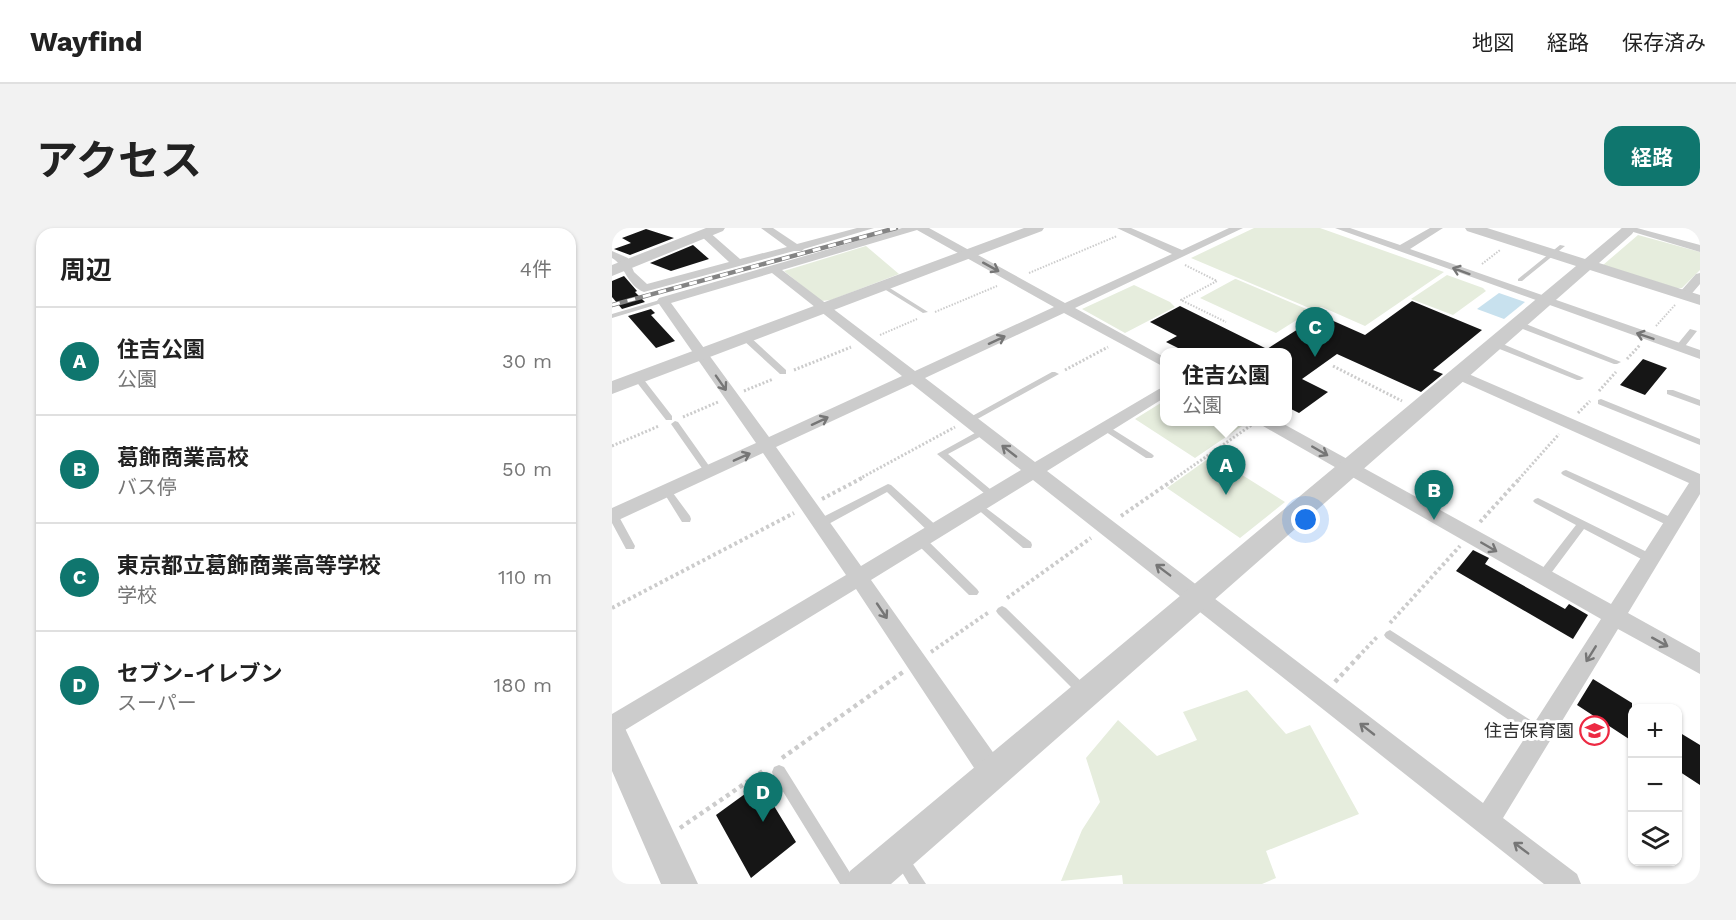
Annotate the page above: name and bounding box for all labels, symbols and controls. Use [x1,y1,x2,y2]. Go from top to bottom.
text: Wayfind [30,25,143,58]
text: 地図 [1472,30,1514,55]
text: 経路 [1547,30,1589,55]
text: 保存済み [1622,30,1706,55]
button: 経路 [1604,126,1700,186]
text: アクセス [36,136,202,185]
text: 周辺 [60,255,112,285]
text: 4件 [520,257,552,281]
one-way arrow [982,261,999,273]
one-way arrow [1452,264,1471,275]
pin: C [1296,308,1334,357]
one-way arrow [1636,329,1655,340]
one-way arrow [987,333,1005,345]
text: 住吉公園 [117,337,205,362]
popup [1160,348,1292,426]
text: A [73,349,86,373]
text: 30 m [502,349,552,373]
text: 住吉公園 [1182,363,1270,388]
text: 公園 [117,367,157,391]
one-way arrow [715,374,727,391]
text: 公園 [1182,393,1222,417]
one-way arrow [810,415,828,427]
one-way arrow [1002,444,1018,457]
text: 葛飾商業高校 [117,445,249,470]
one-way arrow [1311,445,1328,457]
pin: A [1206,446,1246,495]
one-way arrow [732,451,750,462]
text: B [73,457,86,481]
text: 50 m [502,457,552,481]
pin: B [1414,470,1454,520]
text: バス停 [117,475,177,499]
your location [1291,505,1320,534]
one-way arrow [1480,541,1497,553]
text: 東京都立葛飾商業高等学校 [117,553,381,578]
one-way arrow [1156,564,1172,576]
text: C [73,565,86,589]
text: 110 m [498,565,552,589]
text: 学校 [117,583,157,607]
one-way arrow [876,602,888,619]
one-way arrow [1651,636,1668,648]
one-way arrow [1585,645,1597,662]
text: セブン-イレブン [117,661,283,686]
text: D [72,673,87,697]
text: 180 m [494,673,552,697]
text: スーパー [117,691,197,715]
map controls [1628,704,1682,866]
button: + [1628,704,1682,758]
school or university icon: 住吉保育園 [1579,714,1611,746]
place label: 住吉保育園 [1484,720,1574,741]
one-way arrow [1359,722,1375,735]
button: − [1628,758,1682,812]
pin: D [744,772,782,822]
button: layers [1628,812,1682,866]
one-way arrow [1513,842,1529,855]

